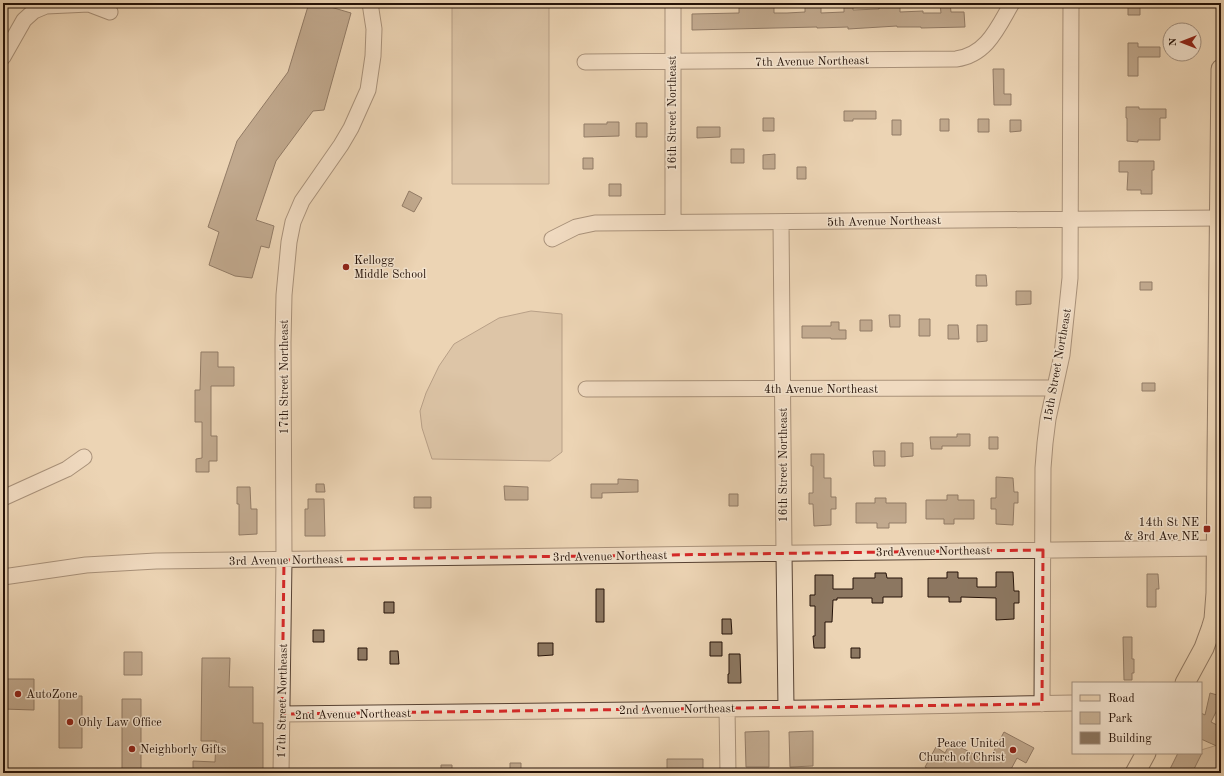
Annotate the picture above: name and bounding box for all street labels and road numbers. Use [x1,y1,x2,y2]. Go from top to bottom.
street label: 7th Avenue Northeast [755,55,869,69]
street label: 16th Street Northeast [667,56,679,170]
street label: 5th Avenue Northeast [827,214,941,229]
street label: 15th Street Northeast [1041,307,1074,423]
street label: 17th Street Northeast [279,320,291,434]
street label: 4th Avenue Northeast [764,384,878,396]
street label: 16th Street Northeast [778,408,790,522]
street label: 3rd Avenue Northeast [876,545,990,559]
street label: 3rd Avenue Northeast [553,550,667,564]
street label: 3rd Avenue Northeast [229,554,343,568]
street label: 17th Street Northeast [276,643,290,759]
street label: 2nd Avenue Northeast [619,703,735,717]
street label: 2nd Avenue Northeast [295,708,411,722]

